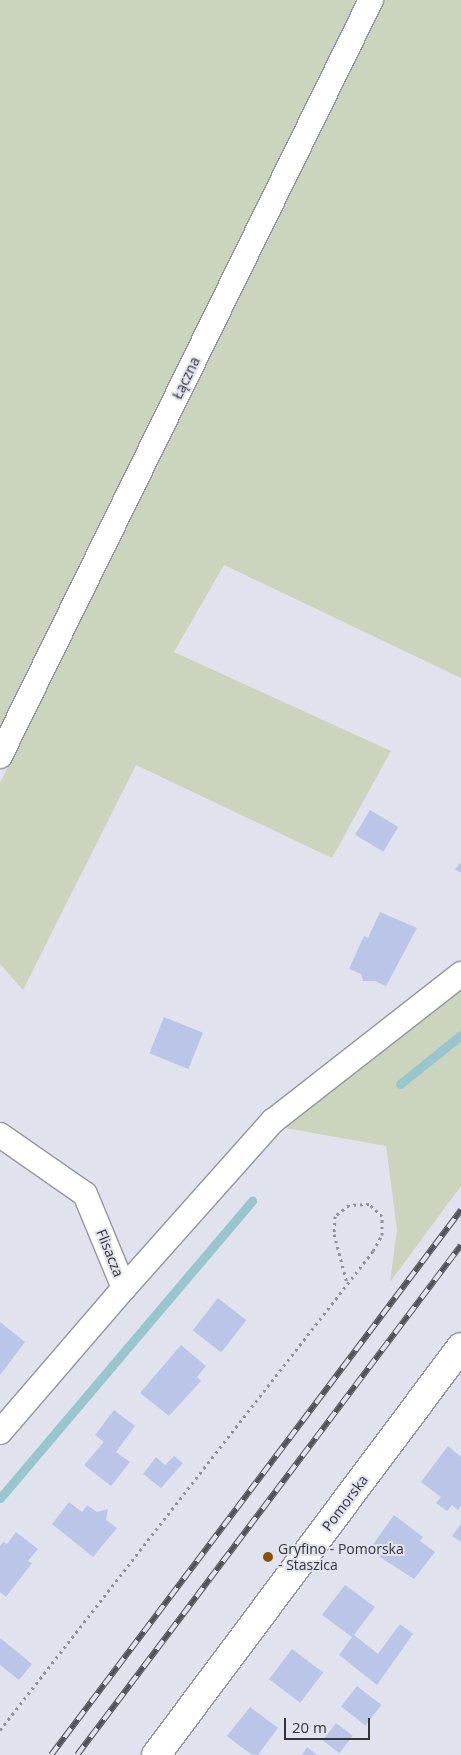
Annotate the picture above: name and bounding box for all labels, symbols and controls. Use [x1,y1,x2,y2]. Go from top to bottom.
street label: Łączna [169,354,203,402]
street label: Flisacza [93,1227,127,1279]
street label: Pomorska [319,1472,371,1534]
place label: Gryfino - Pomorska - Staszica [278,1541,404,1574]
marker: Gryfino - Pomorska - Staszica [262,1551,274,1563]
scale bar [286,1708,372,1740]
text: 20 m [292,1717,327,1737]

